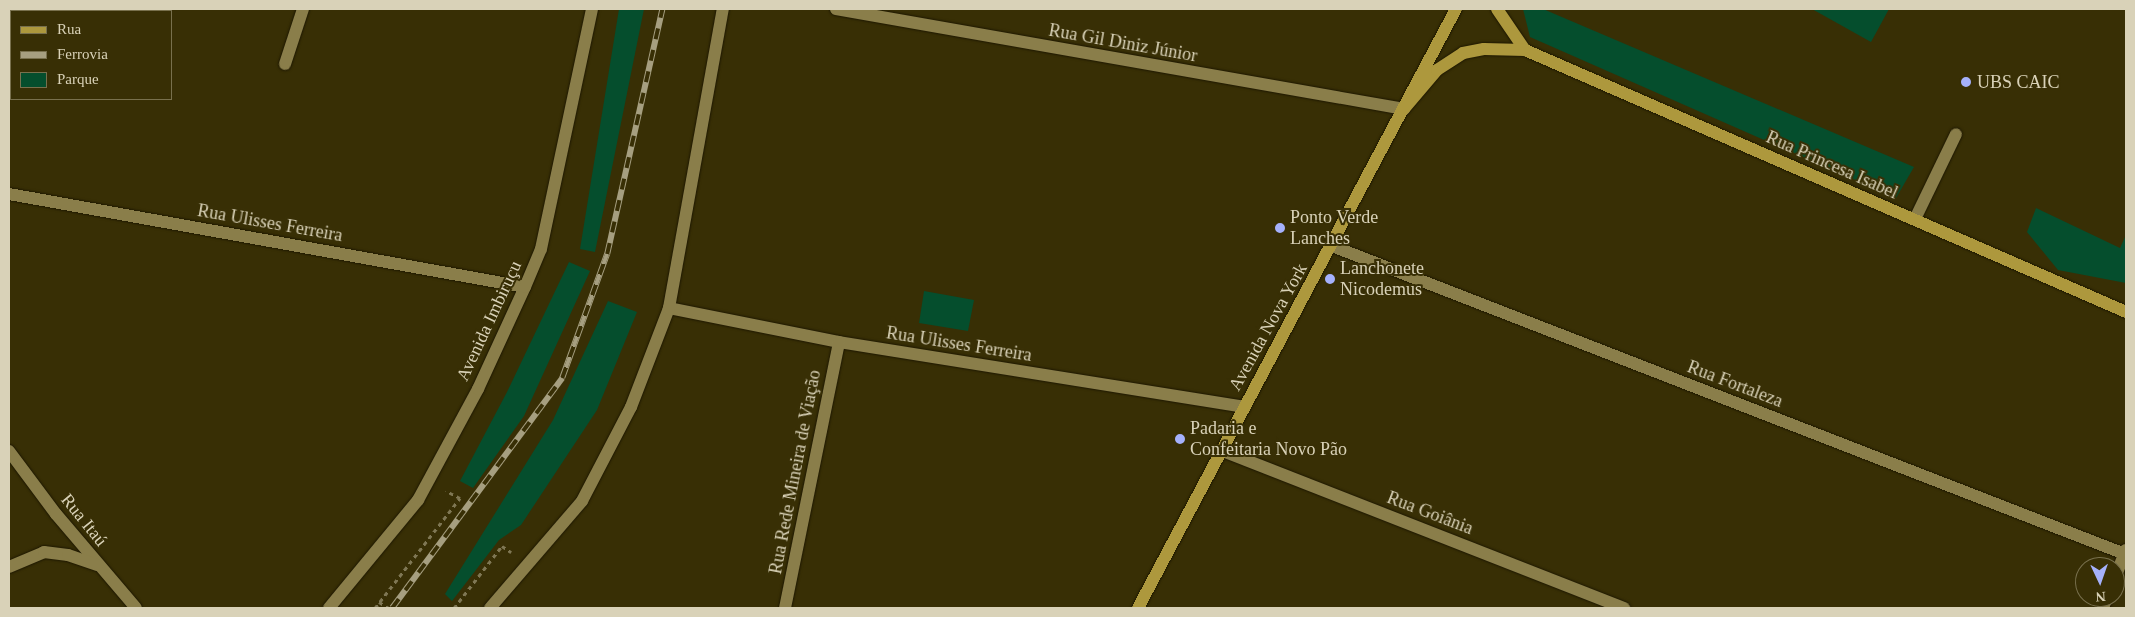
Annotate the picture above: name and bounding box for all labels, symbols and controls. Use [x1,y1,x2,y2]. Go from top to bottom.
legend [10,10,172,100]
street label: Rua Gil Diniz Júnior [1047,19,1199,67]
text: Rua [57,21,81,37]
text: Ferrovia [57,46,108,62]
text: Parque [57,71,99,87]
place label: UBS CAIC [1977,71,2060,93]
marker: UBS CAIC [1959,75,1973,89]
street label: Rua Princesa Isabel [1763,126,1901,204]
street label: Rua Ulisses Ferreira [196,200,344,246]
place label: Ponto Verde Lanches [1290,207,1378,250]
marker: Ponto Verde Lanches [1274,222,1286,234]
street label: Avenida Imbiruçu [452,257,526,385]
place label: Lanchonete Nicodemus [1340,258,1424,300]
street label: Avenida Nova York [1224,259,1312,395]
marker: Lanchonete Nicodemus [1324,273,1336,285]
street label: Rua Ulisses Ferreira [885,322,1033,366]
street label: Rua Fortaleza [1684,356,1786,412]
street label: Rua Rede Mineira de Viação [765,368,825,576]
place label: Padaria e Confeitaria Novo Pão [1190,418,1347,460]
marker: Padaria e Confeitaria Novo Pão [1174,433,1186,445]
street label: Rua Goiânia [1384,487,1476,539]
street label: Rua Itaú [56,489,112,551]
north arrow [2075,557,2125,607]
text: N [2095,589,2106,604]

